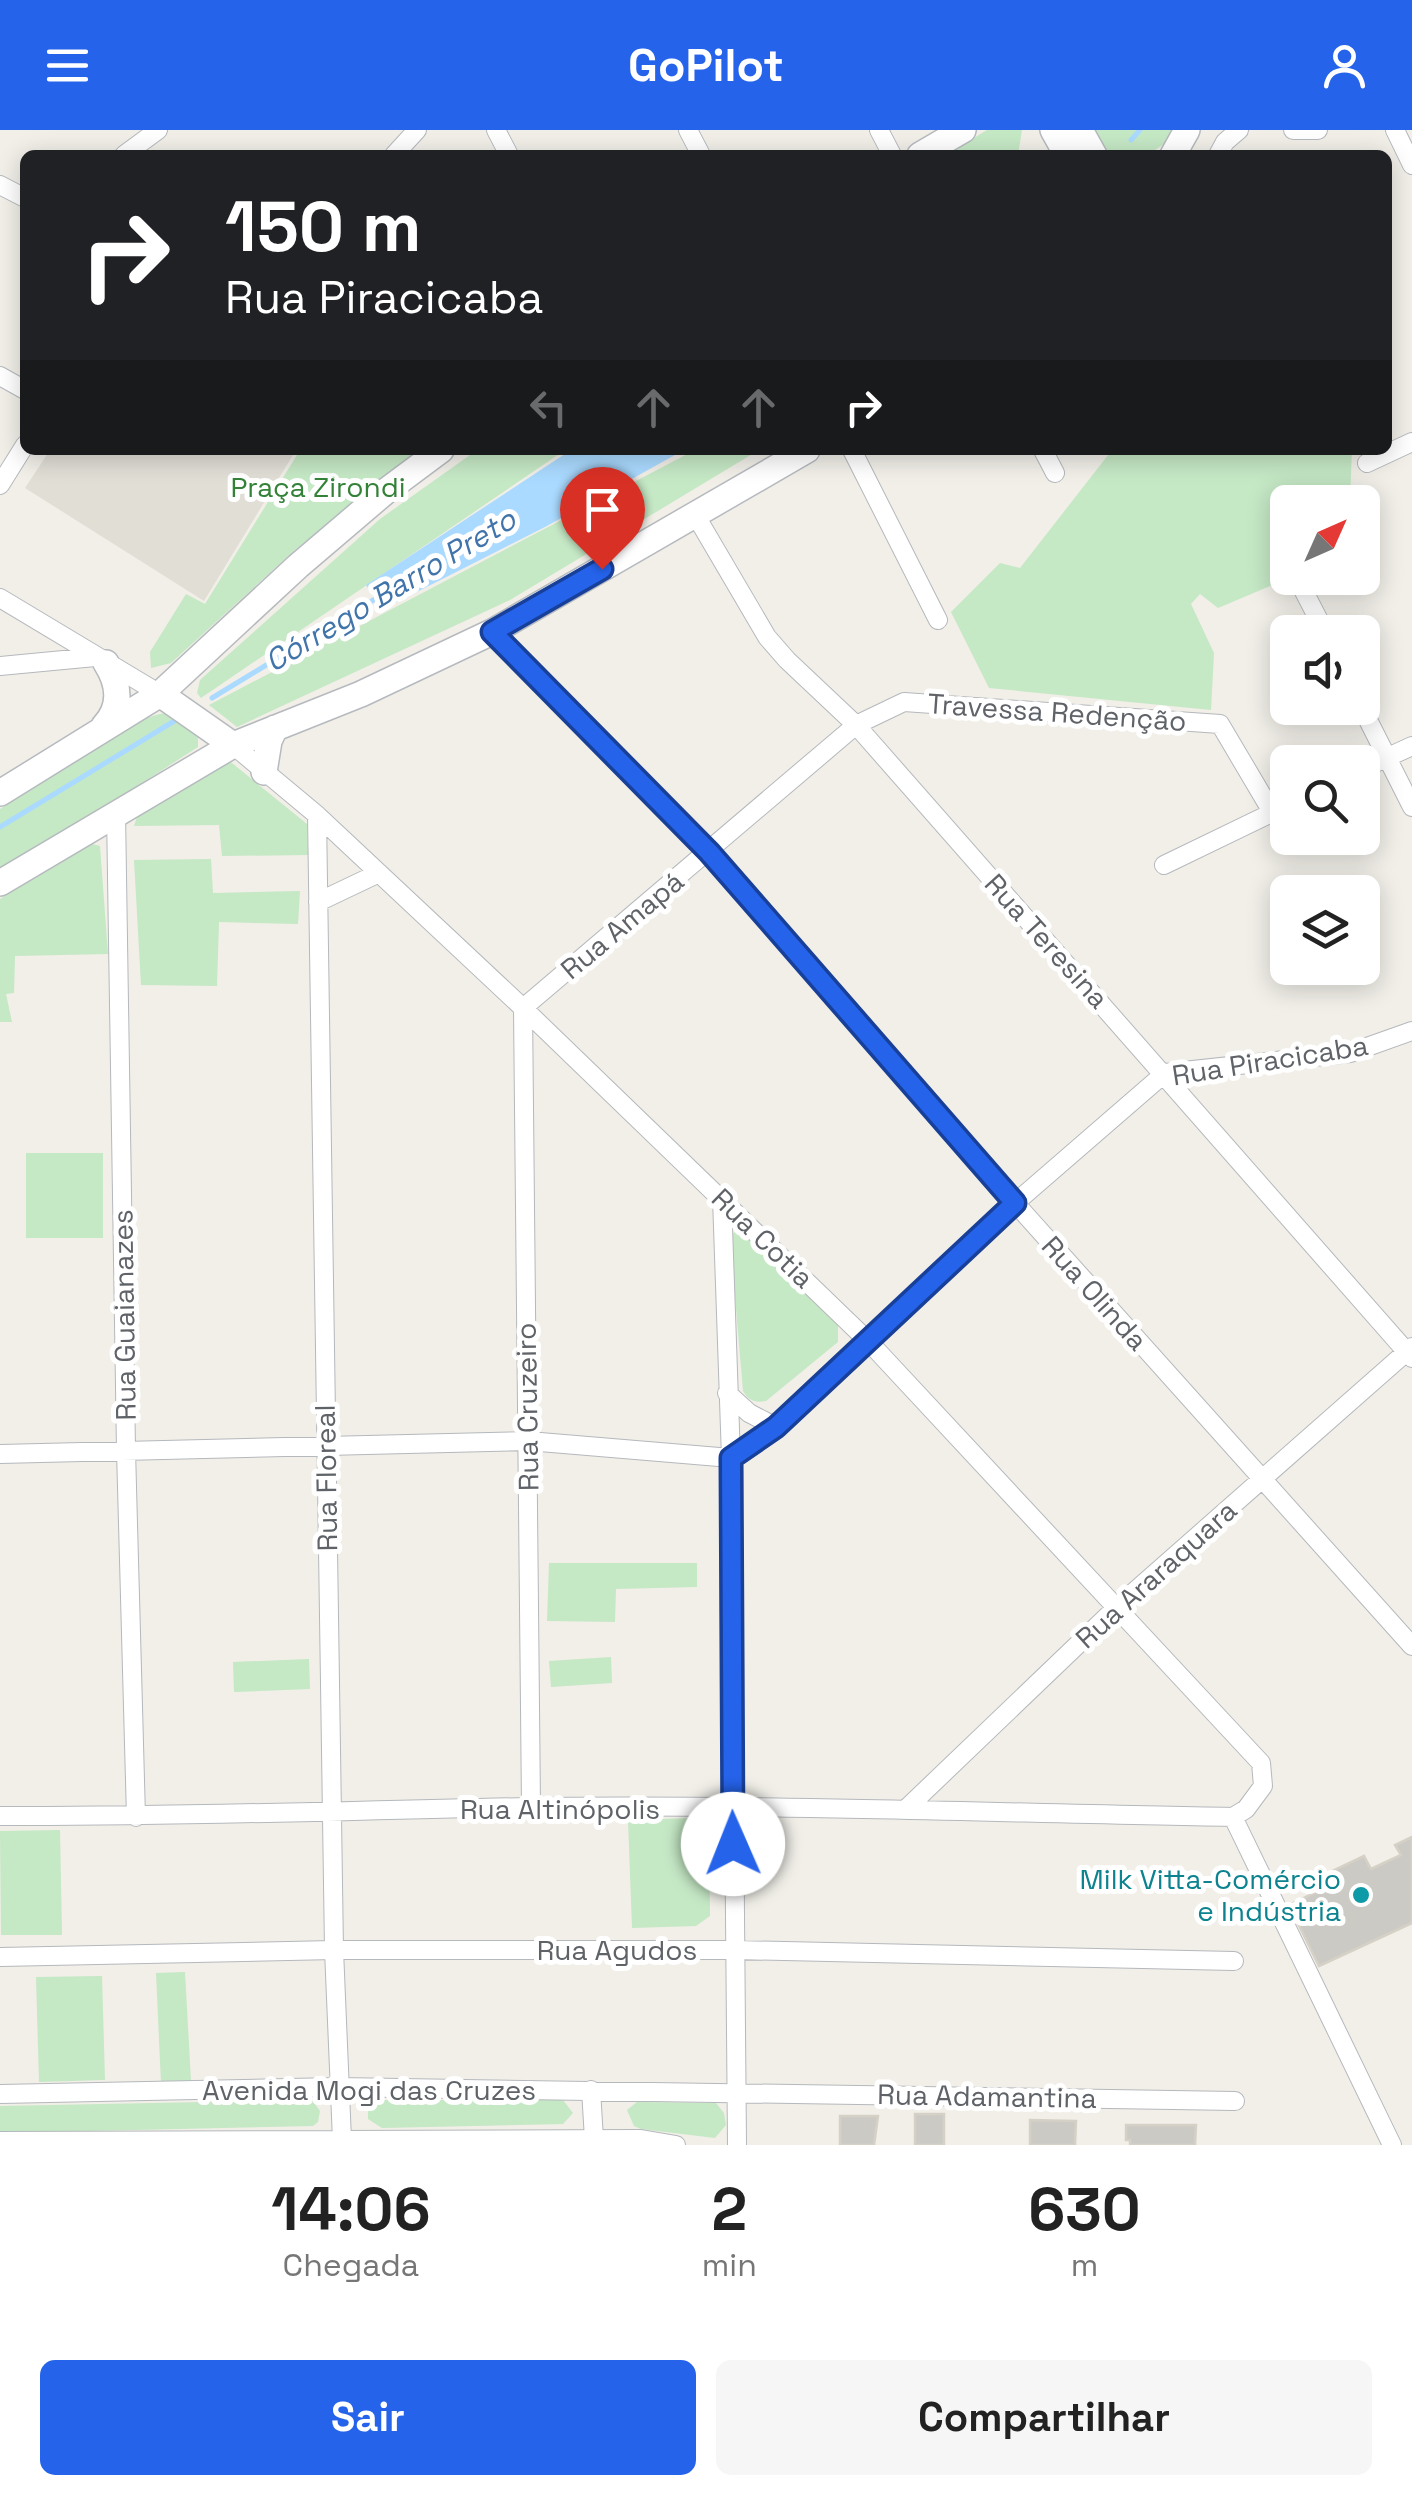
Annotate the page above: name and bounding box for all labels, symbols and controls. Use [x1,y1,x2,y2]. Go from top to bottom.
text: GoPilot [628,37,784,94]
icon: menu [40,38,95,93]
icon: person [1317,38,1372,93]
text: 150 m [225,182,422,271]
icon: right [60,190,190,320]
text: Rua Piracicaba [225,269,544,326]
icon: left [521,380,576,435]
icon: ahead [626,380,681,435]
icon: ahead [731,380,786,435]
icon: right [836,380,891,435]
pin [560,467,645,570]
park label: Praça Zirondi [230,469,406,505]
icon: arrive [575,482,630,537]
north arrow [1270,485,1380,595]
map controls [1270,485,1380,985]
water label: Córrego Barro Preto [257,499,524,680]
button: sound [1270,615,1380,725]
street label: Travessa Redenção [926,685,1188,739]
button: search [1270,745,1380,855]
street label: Rua Amapá [553,863,691,987]
street label: Rua Teresina [977,866,1117,1016]
button: layers [1270,875,1380,985]
street label: Rua Piracicaba [1169,1027,1371,1093]
street label: Rua Cotia [704,1180,822,1296]
street label: Rua Guaianazes [104,1209,144,1421]
street label: Rua Olinda [1034,1228,1156,1358]
street label: Rua Cruzeiro [508,1322,546,1492]
street label: Rua Floreal [307,1404,345,1552]
street label: Rua Araraquara [1068,1492,1244,1656]
street label: Rua Altinópolis [460,1791,660,1827]
position arrow [681,1792,785,1896]
place label: Milk Vitta-Comércio e Indústria [1080,1861,1341,1929]
marker: Milk Vitta-Comércio e Indústria [1350,1884,1372,1906]
street label: Rua Agudos [537,1932,697,1968]
street label: Avenida Mogi das Cruzes [202,2072,536,2108]
street label: Rua Adamantina [877,2076,1097,2116]
text: 14:06 [271,2171,430,2248]
text: 2 [712,2171,747,2248]
text: 630 [1028,2171,1141,2248]
text: Chegada [283,2245,419,2285]
text: min [702,2245,757,2285]
text: m [1071,2245,1098,2285]
button: Sair [40,2360,696,2475]
button: Compartilhar [716,2360,1372,2475]

